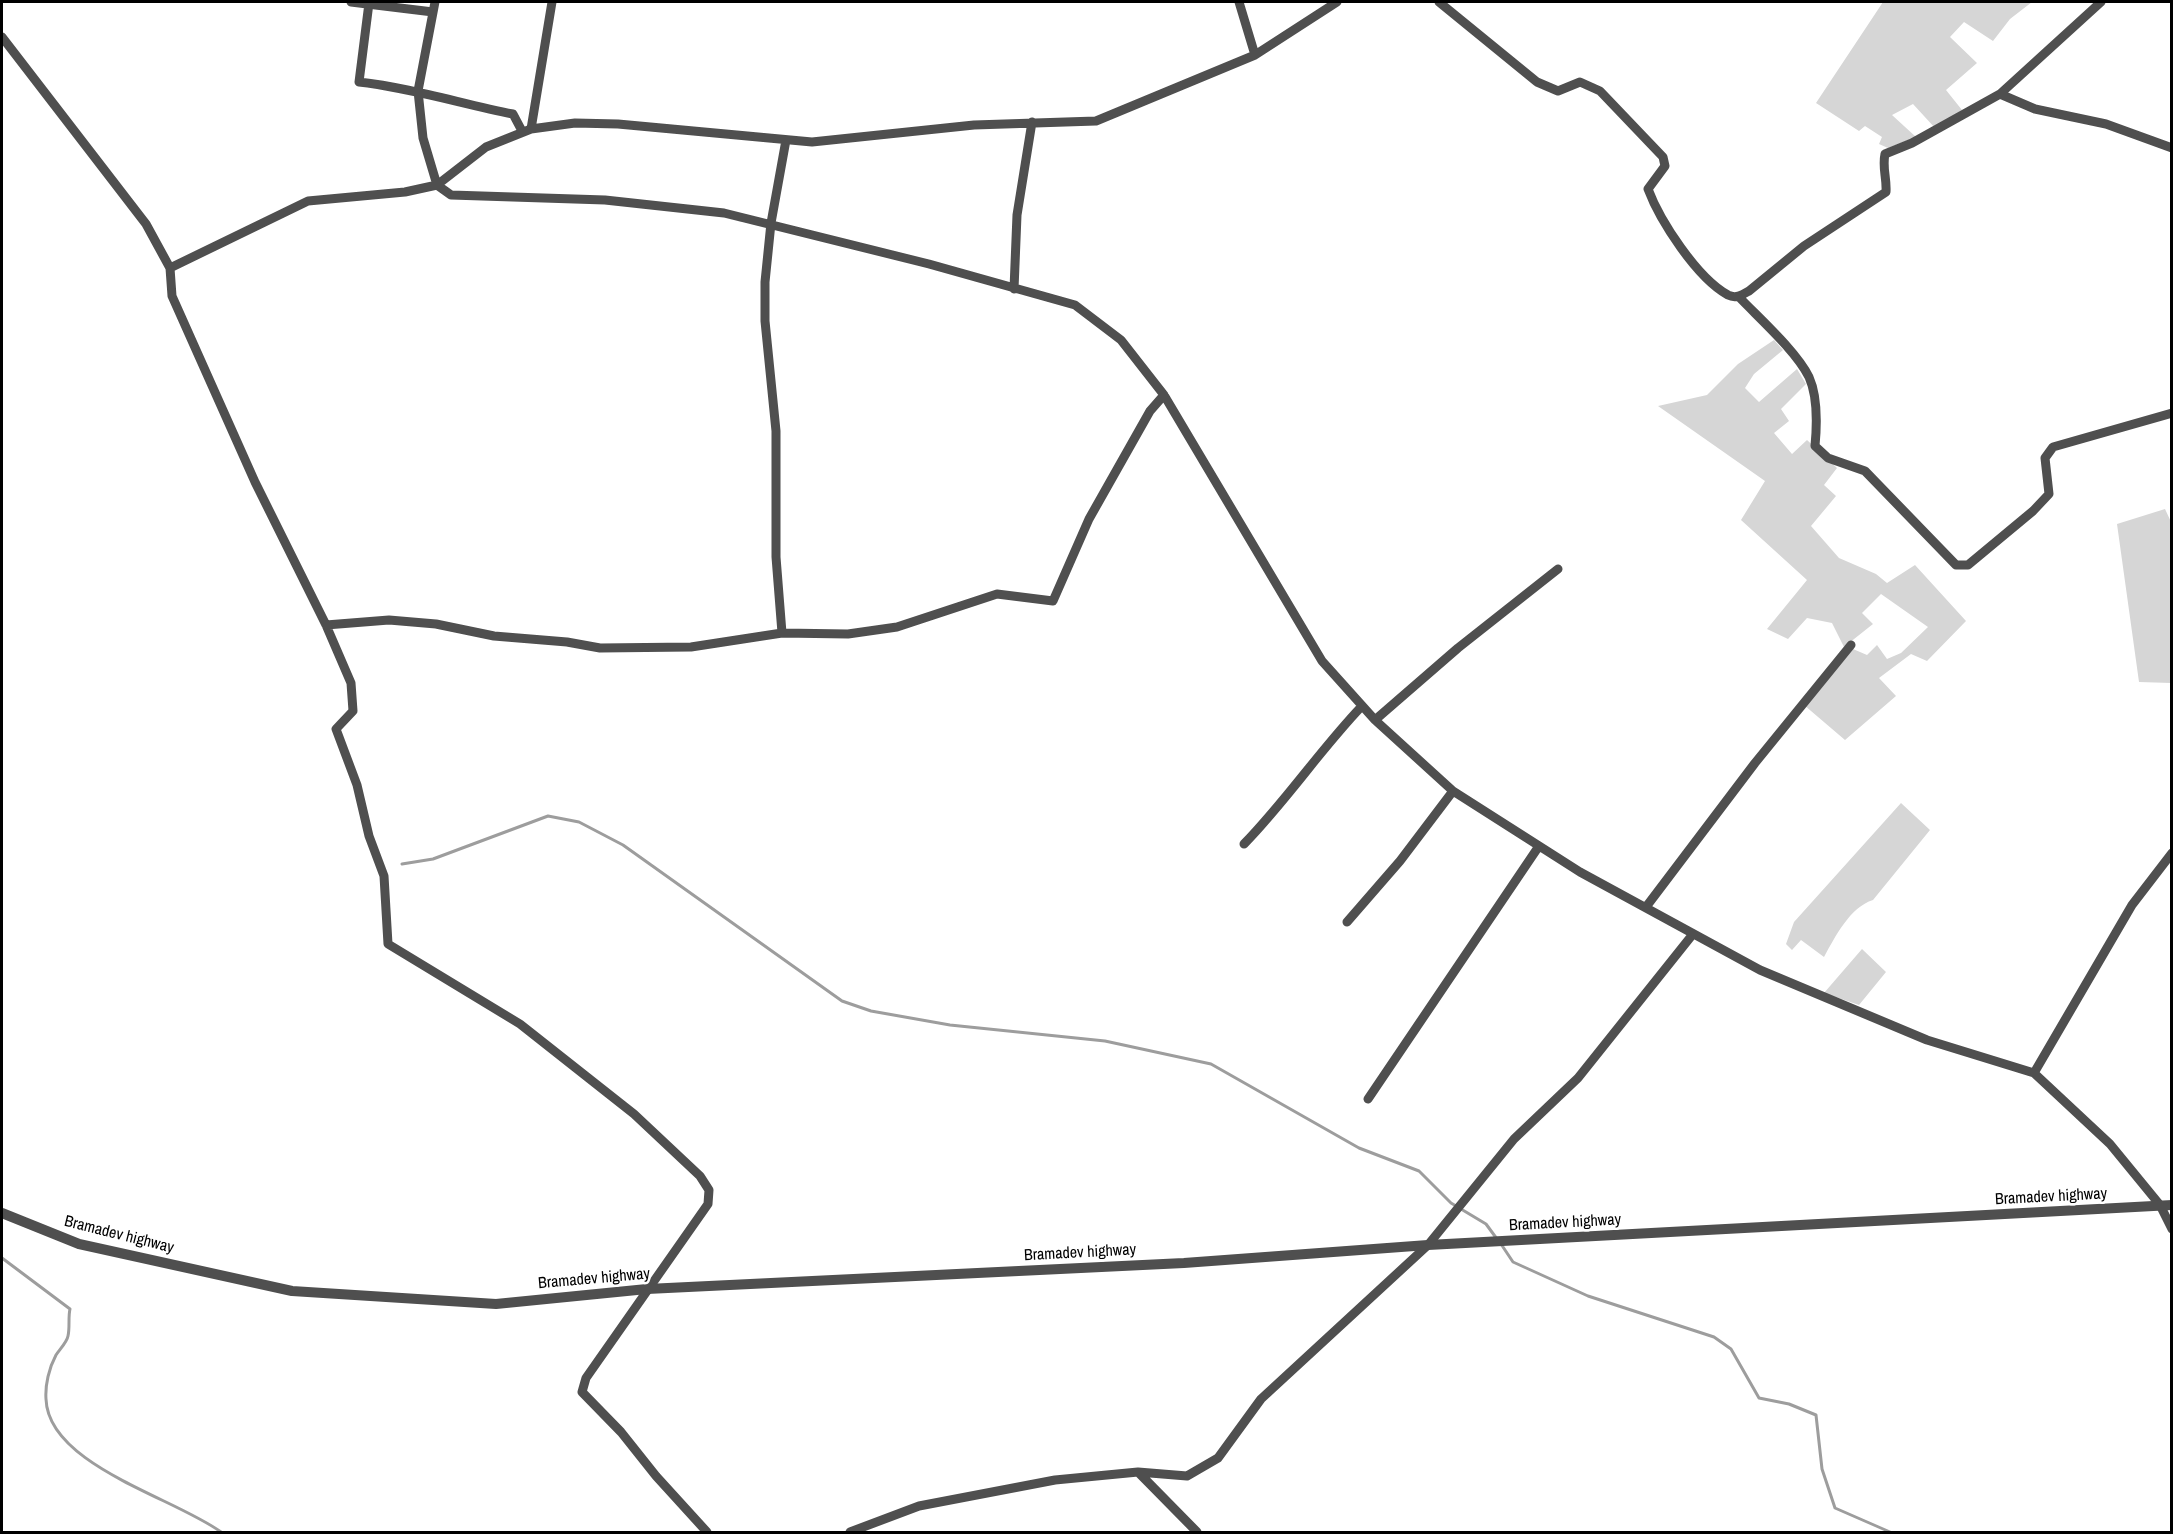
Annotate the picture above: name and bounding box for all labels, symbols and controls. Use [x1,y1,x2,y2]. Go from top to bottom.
street label: Bramadev highway [1994,1184,2108,1210]
street label: Bramadev highway [1508,1210,1622,1236]
street label: Bramadev highway [62,1212,176,1258]
street label: Bramadev highway [1023,1240,1137,1266]
street label: Bramadev highway [537,1265,651,1293]

